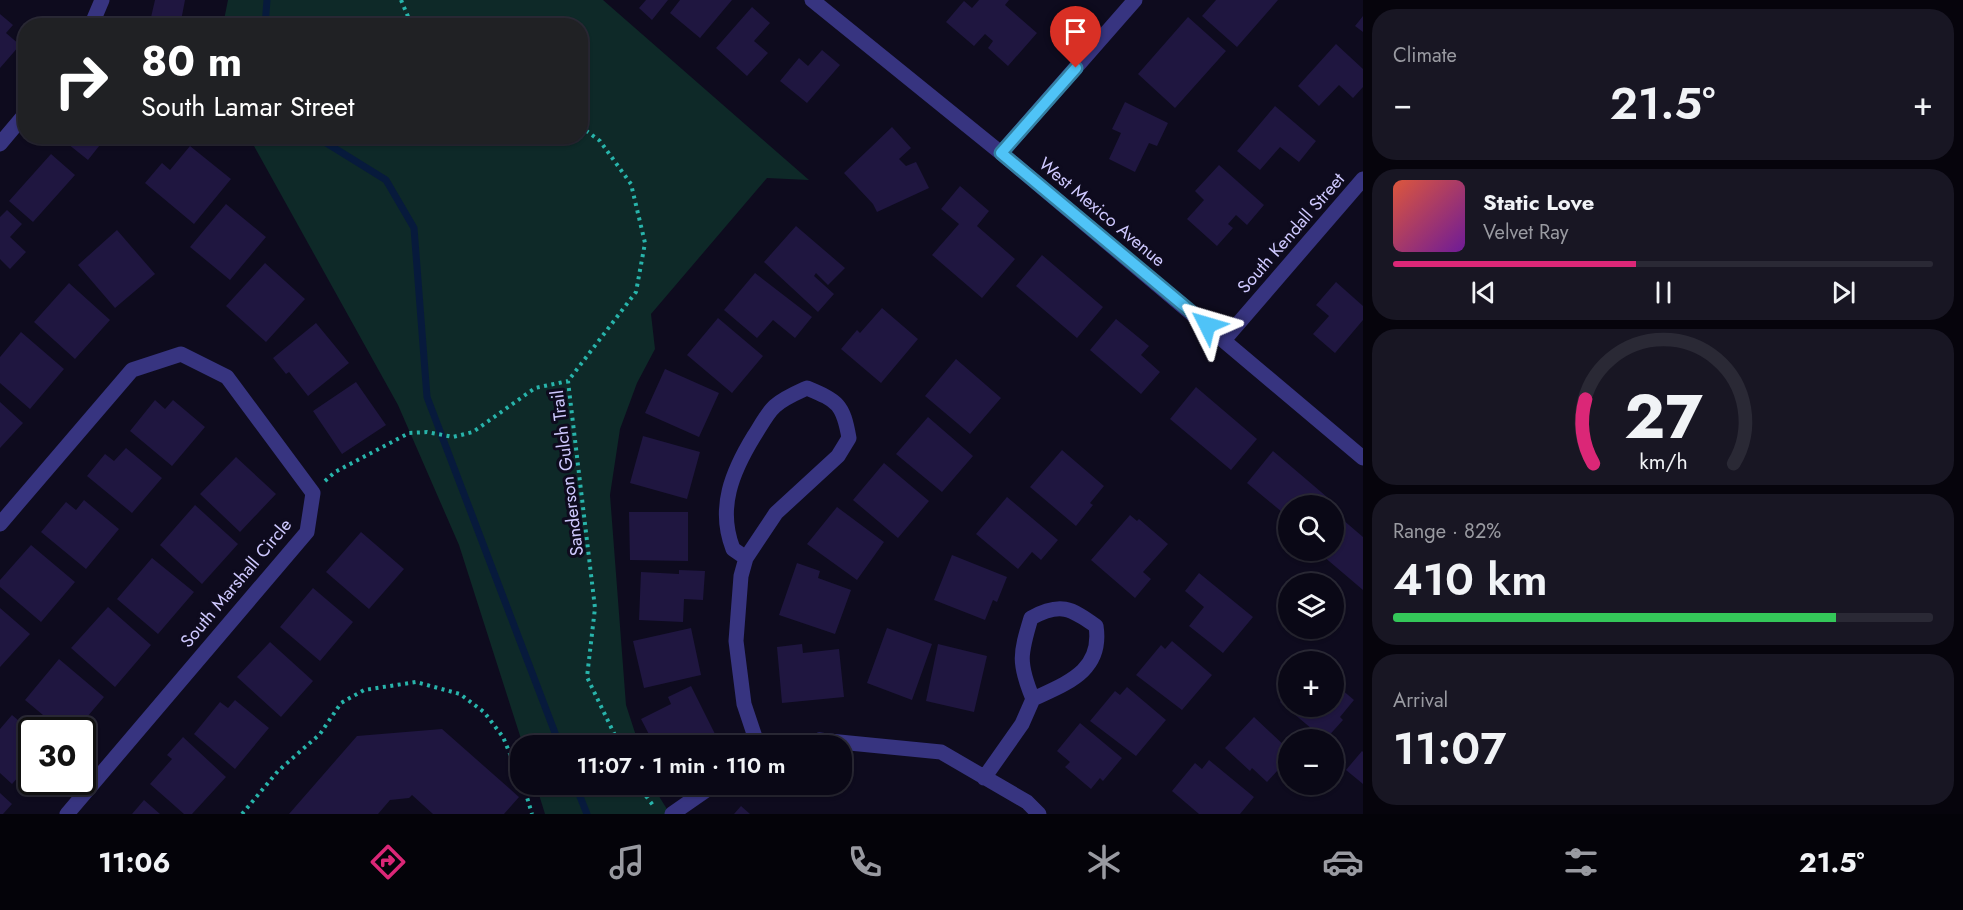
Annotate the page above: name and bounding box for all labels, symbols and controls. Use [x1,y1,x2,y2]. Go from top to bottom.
pin [1050,6,1101,68]
icon: arrive [1059,15,1092,48]
text: 80 m [141,31,242,92]
text: Climate [1393,41,1457,70]
icon: right [42,42,120,120]
text: 21.5° [1610,71,1715,136]
text: − [1393,80,1412,127]
text: + [1913,80,1933,127]
text: South Lamar Street [141,87,354,126]
street label: West Mexico Avenue [1033,151,1171,273]
street label: South Kendall Street [1231,167,1351,299]
text: Static Love [1483,186,1594,218]
text: Velvet Ray [1483,218,1569,247]
icon: previous [1467,276,1500,309]
icon: pause [1647,276,1680,309]
icon: next [1827,276,1860,309]
position arrow [1175,293,1239,357]
text: 27 [1624,371,1703,461]
street label: Sanderson Gulch Trail [544,388,590,558]
text: km/h [1639,446,1687,477]
map controls [1278,495,1344,795]
button: search [1278,495,1344,561]
street label: South Marshall Circle [174,513,298,653]
text: Range · 82% [1393,517,1501,546]
text: 410 km [1393,547,1548,612]
button: layers [1278,573,1344,639]
button: + [1278,651,1344,717]
text: Arrival [1393,686,1448,715]
text: 11:07 [1393,716,1506,781]
speed limit sign: 30 [18,717,96,795]
button: − [1278,729,1344,795]
text: 11:07 · 1 min · 110 m [576,749,786,781]
icon: directions [367,841,409,883]
icon: music [606,841,648,883]
icon: phone [844,841,886,883]
icon: climate [1083,841,1125,883]
icon: car [1322,841,1364,883]
icon: filters [1560,841,1602,883]
text: 11:06 [98,843,170,882]
text: 21.5° [1799,843,1865,882]

